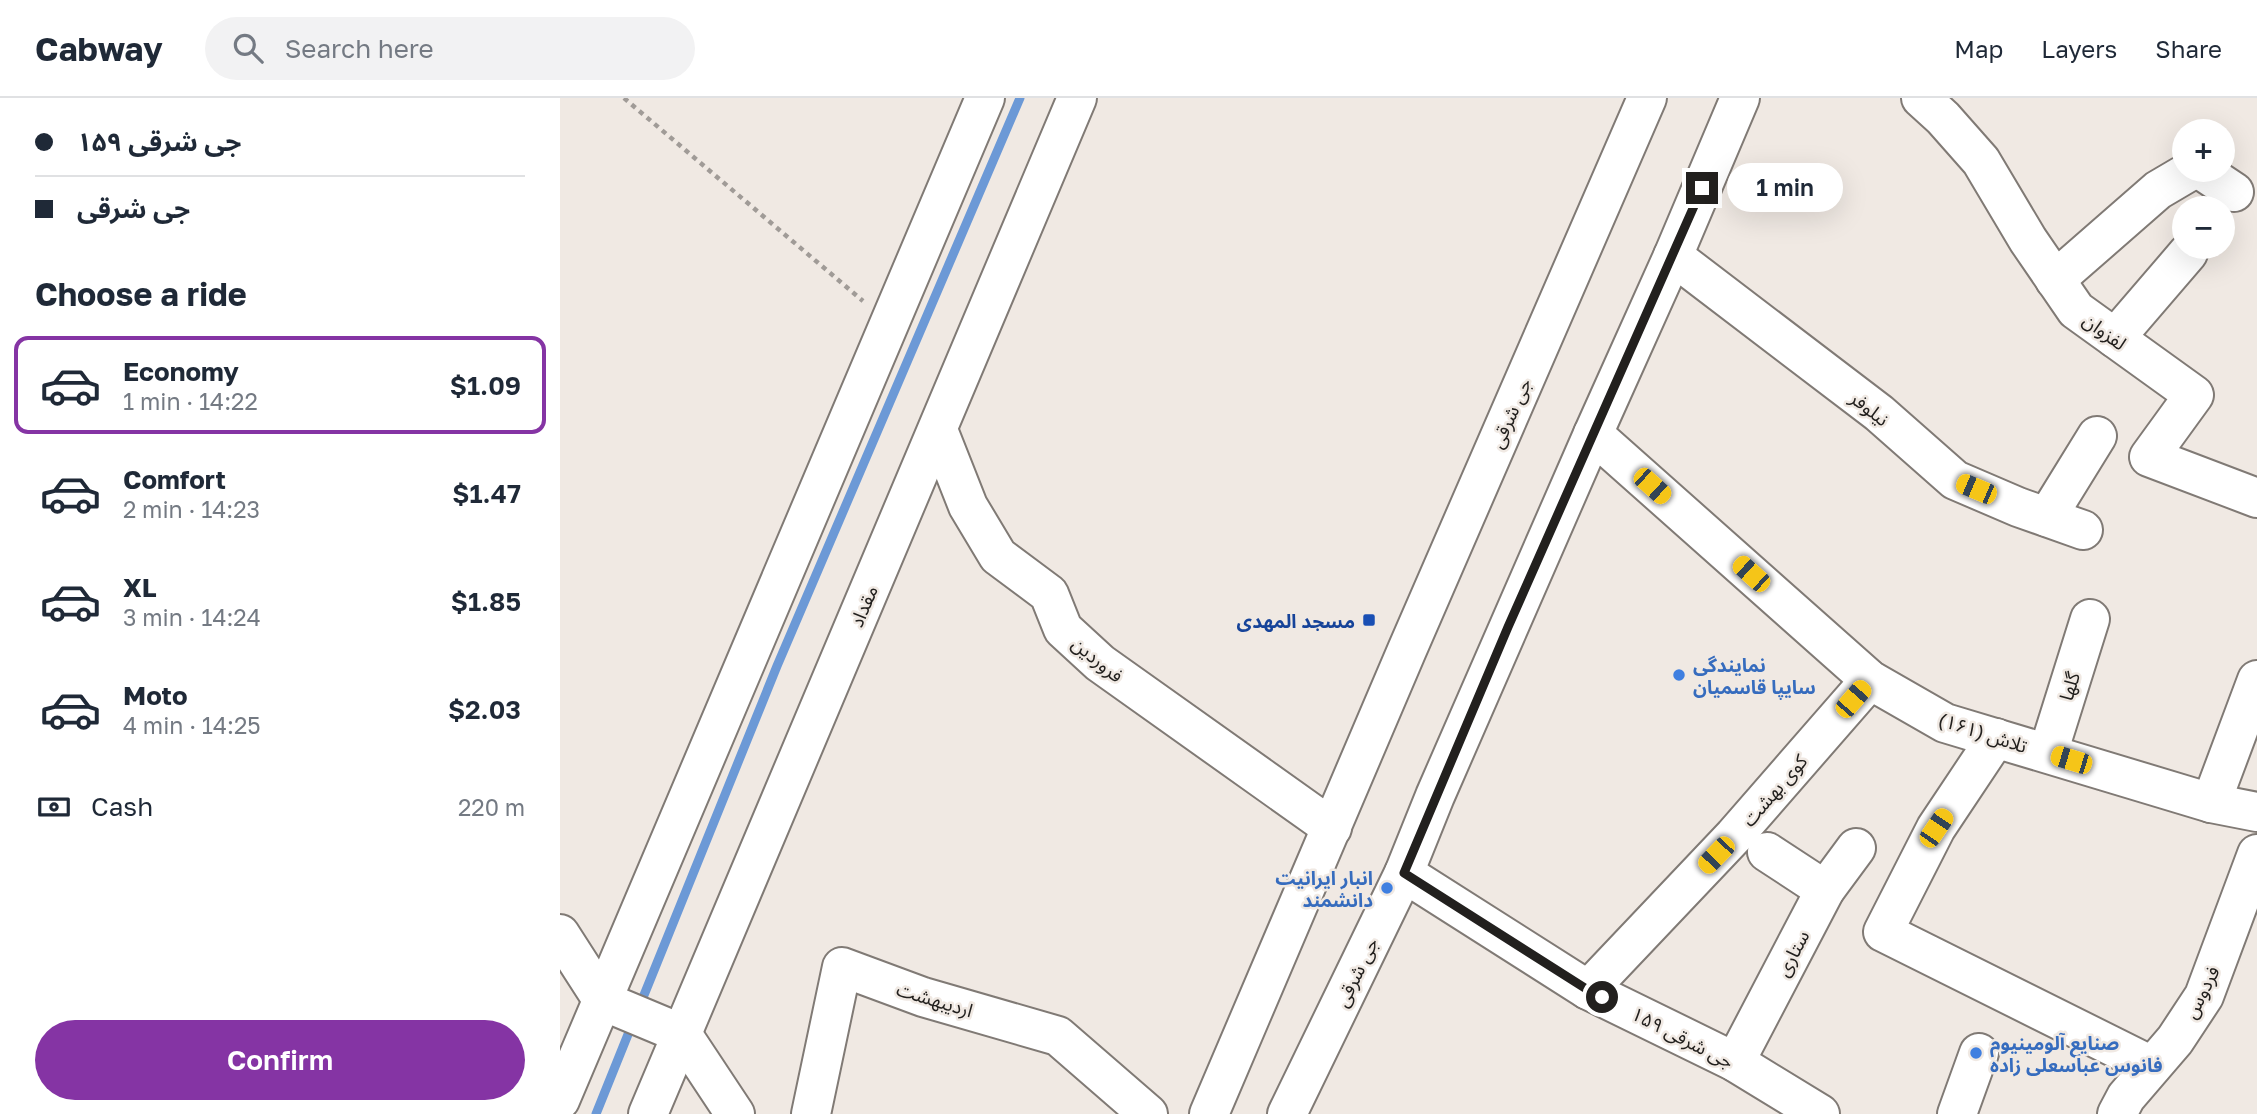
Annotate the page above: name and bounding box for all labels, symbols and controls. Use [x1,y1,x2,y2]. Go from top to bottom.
search box [205,17,695,80]
text: Cabway [35,29,163,68]
icon: search [229,29,267,67]
text: Search here [285,33,434,64]
text: Map [1954,34,2003,63]
text: Layers [2041,34,2117,63]
text: Share [2155,34,2222,63]
map controls [2172,119,2235,259]
button: + [2172,119,2235,182]
text: جی شرقی ۱۵۹ [77,126,241,157]
callout: 1 min [1726,164,1842,212]
route end [1686,172,1718,204]
text: 1 min [1756,173,1814,201]
text: جی شرقی [77,193,190,224]
button: − [2172,196,2235,259]
text: Choose a ride [35,275,247,313]
street label: لفزوان [2078,308,2131,355]
icon: car [39,354,102,417]
text: Economy [123,356,239,387]
text: $1.09 [450,370,521,401]
street label: جی شرقی [1484,374,1537,452]
street label: نیلوفر [1845,385,1894,431]
text: 1 min · 14:22 [123,387,258,415]
icon: car [39,462,102,525]
text: Comfort [123,464,226,495]
car [1630,464,1675,508]
car [1953,471,2000,507]
text: $1.47 [452,478,521,509]
text: 2 min · 14:23 [123,495,260,523]
car [1729,552,1774,596]
icon: car [39,570,102,633]
text: XL [123,572,157,603]
street label: مقداد [844,582,882,630]
text: $1.85 [451,586,521,617]
text: 3 min · 14:24 [123,603,261,631]
place label: مسجد المهدی [1237,609,1355,632]
marker: مسجد المهدی [1361,612,1377,628]
street label: فروردین [1067,631,1128,687]
place label: نمایندگی سایپا قاسمیان [1693,653,1816,699]
marker: نمایندگی سایپا قاسمیان [1671,667,1687,683]
street label: گلها [2054,668,2085,703]
car [1832,676,1875,722]
icon: car [39,678,102,741]
text: Moto [123,680,188,711]
text: $2.03 [448,694,521,725]
street label: تلاش (۱۶۱) [1935,707,2030,758]
text: 4 min · 14:25 [123,711,261,739]
car [2048,744,2095,776]
street label: کوی بهشت [1737,749,1813,831]
icon: cash [35,788,73,826]
text: Cash [91,791,153,822]
text: 220 m [458,793,525,821]
car [1916,805,1957,851]
car [1694,833,1739,877]
place label: انبار ایرانیت دانشمند [1275,866,1373,911]
marker: انبار ایرانیت دانشمند [1379,880,1395,896]
street label: ستاری [1770,926,1815,980]
street label: جی شرقی [1329,934,1384,1011]
street label: فردوس [2178,962,2225,1023]
street label: اردیبهشت [894,976,976,1022]
route start [1586,981,1618,1013]
street label: جی شرقی ۱۵۹ [1628,1001,1738,1073]
button: Confirm [35,1020,525,1100]
place label: صنایع آلومینیوم فانوس عباسعلی زاده [1990,1031,2163,1077]
marker: صنایع آلومینیوم فانوس عباسعلی زاده [1968,1045,1984,1061]

